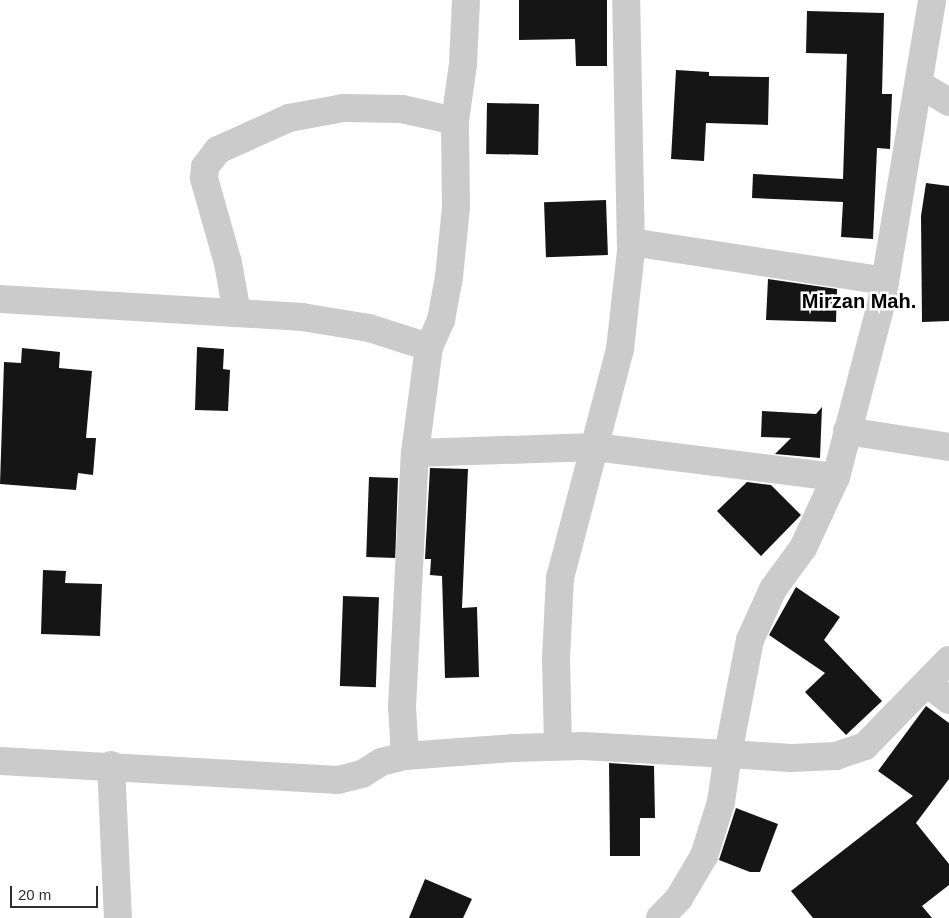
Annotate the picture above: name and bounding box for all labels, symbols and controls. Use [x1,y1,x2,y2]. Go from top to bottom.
district label: Mirzan Mah. [802,289,916,313]
scale bar [12,876,100,908]
text: 20 m [18,886,51,903]

